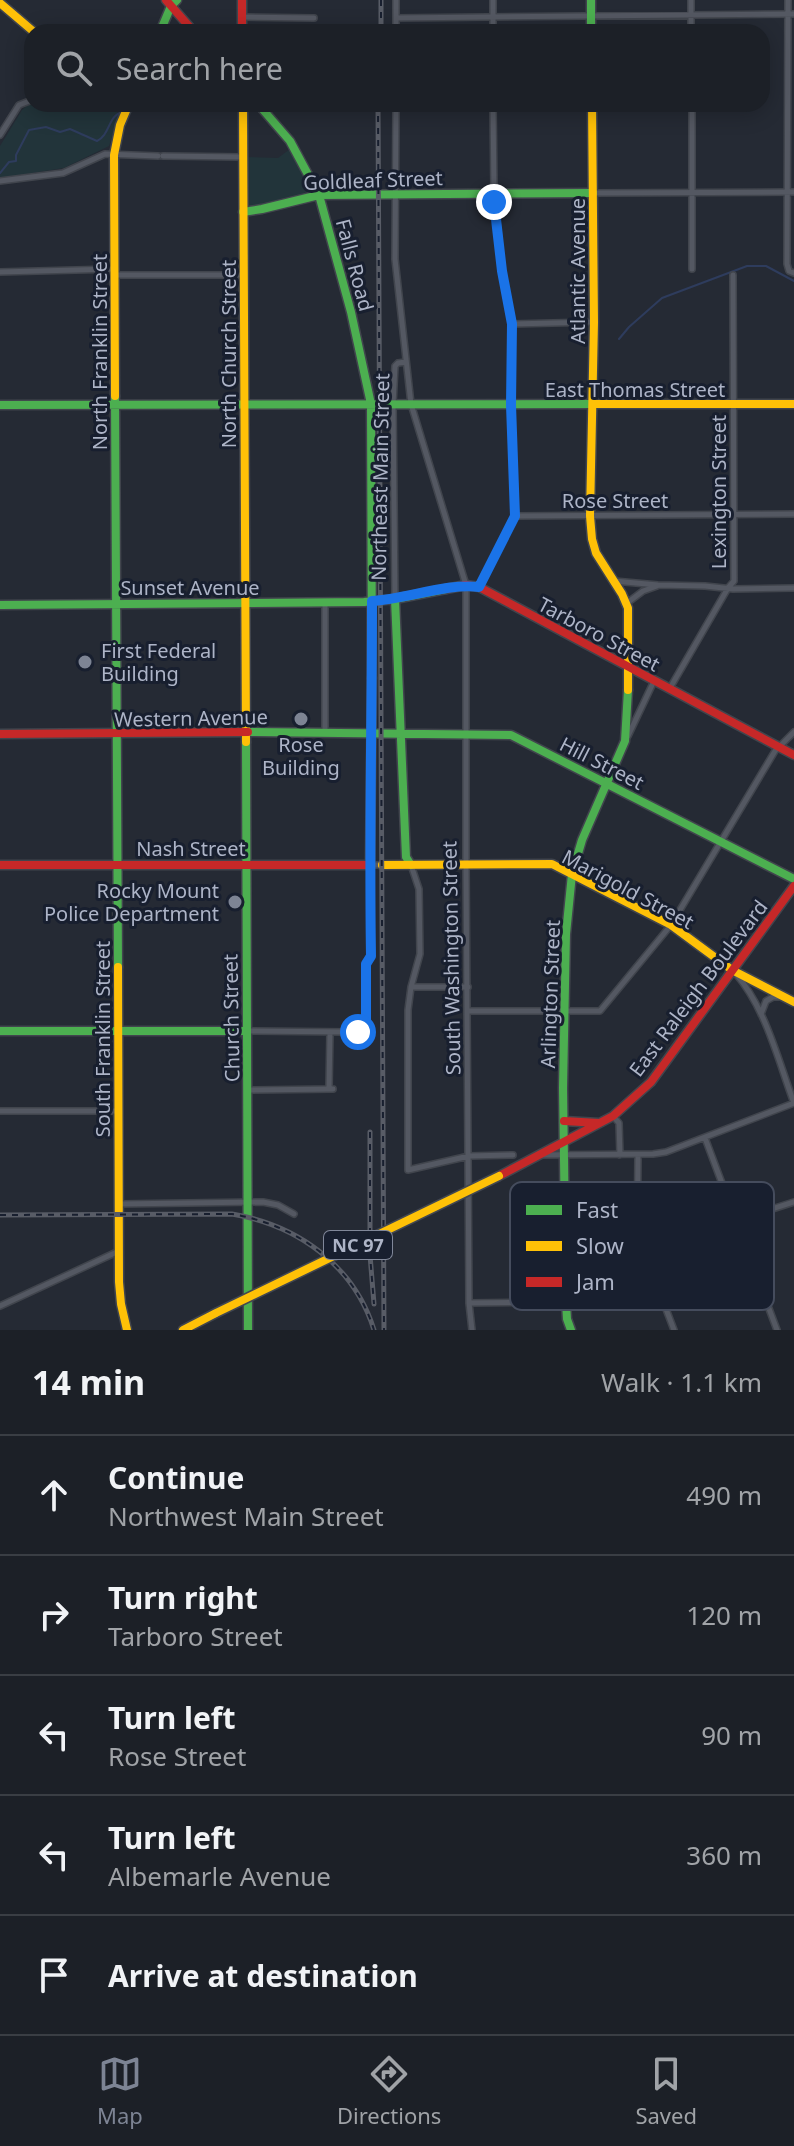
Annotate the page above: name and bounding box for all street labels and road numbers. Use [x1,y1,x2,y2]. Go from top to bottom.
street label: Goldleaf Street [303,164,443,196]
street label: Atlantic Avenue [564,198,591,344]
street label: Falls Road [330,216,380,314]
street label: North Franklin Street [86,254,113,450]
street label: North Church Street [215,260,242,448]
street label: Northeast Main Street [365,373,395,581]
street label: East Thomas Street [545,376,725,403]
street label: Lexington Street [705,415,732,569]
street label: Rose Street [562,487,668,514]
street label: Sunset Avenue [120,574,260,601]
street label: Tarboro Street [533,591,665,677]
street label: Western Avenue [114,703,268,733]
street label: Hill Street [555,730,649,796]
street label: Nash Street [136,835,246,862]
street label: South Washington Street [435,841,467,1075]
street label: Marigold Street [557,843,699,935]
street label: East Raleigh Boulevard [623,894,773,1082]
street label: Arlington Street [534,919,566,1069]
street label: South Franklin Street [89,941,116,1137]
street label: Church Street [216,954,246,1082]
road number: NC 97 [324,1231,392,1259]

